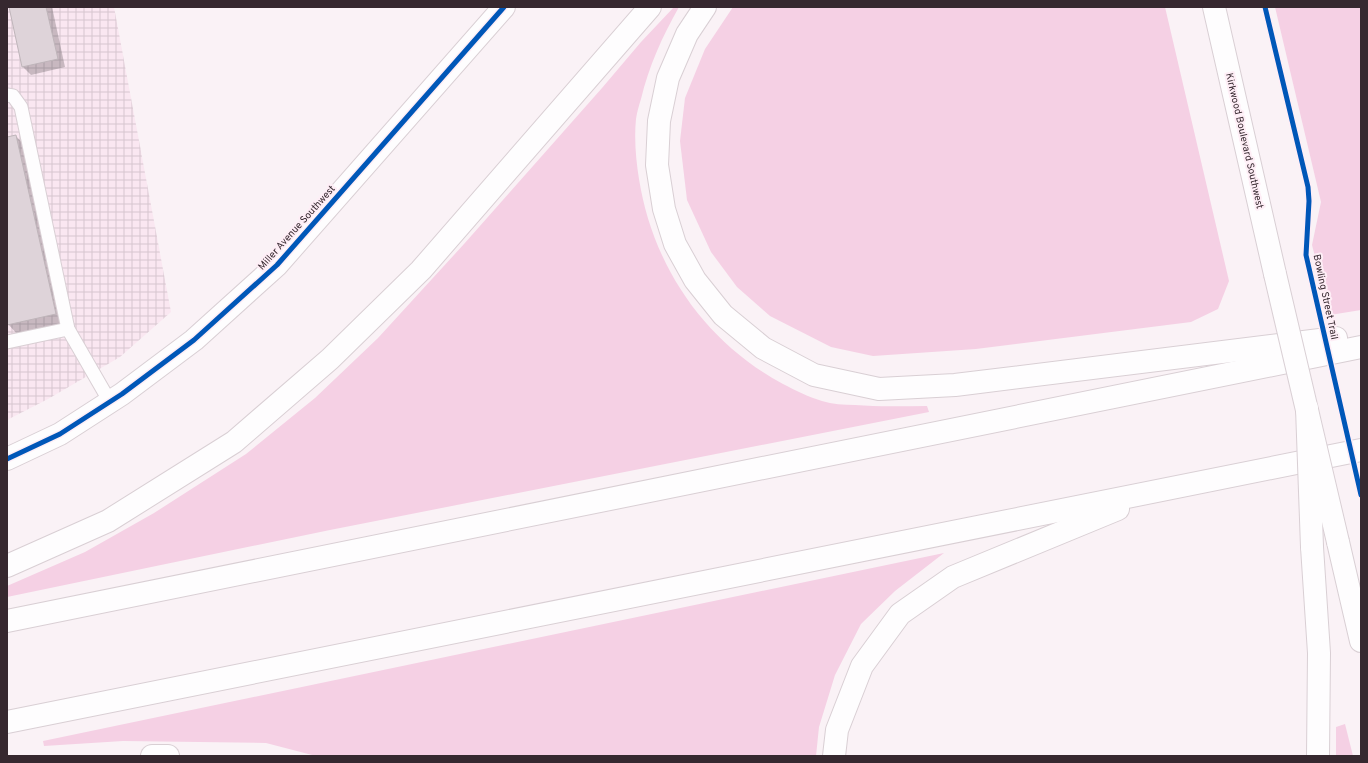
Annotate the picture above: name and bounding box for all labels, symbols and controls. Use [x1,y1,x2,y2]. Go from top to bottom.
street label: Kirkwood Boulevard Southwest [1222,72,1266,210]
street label: Miller Avenue Southwest [255,183,339,273]
street label: Bowling Street Trail [1310,253,1340,341]

